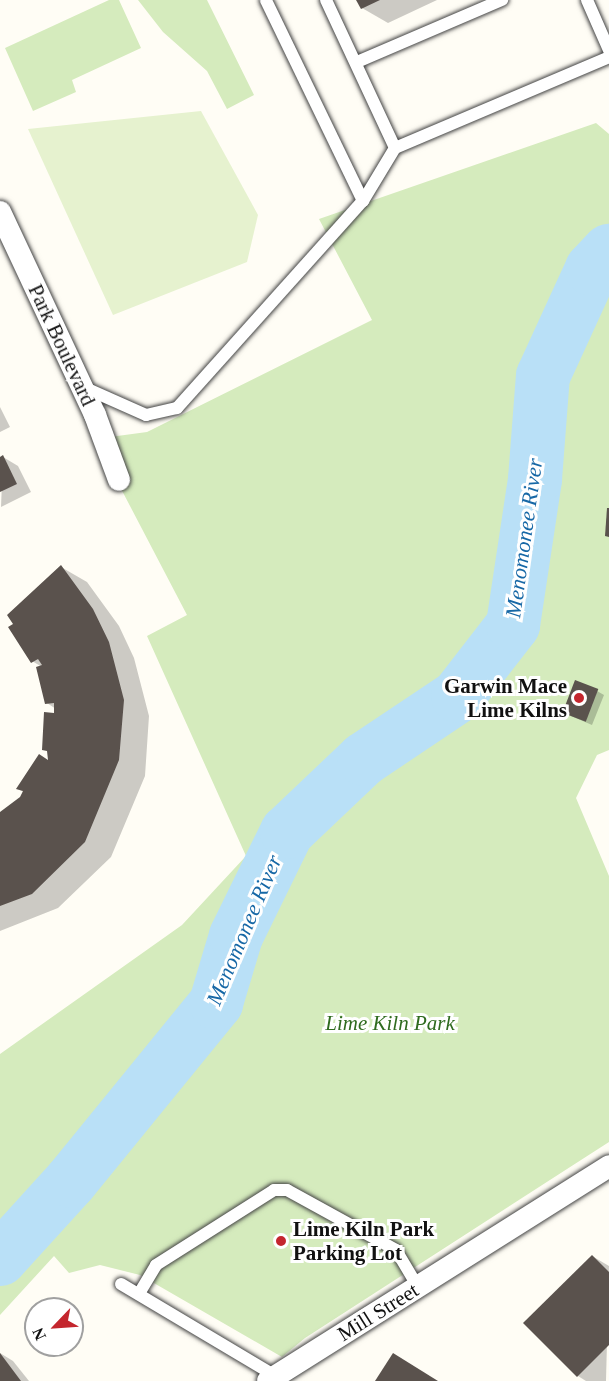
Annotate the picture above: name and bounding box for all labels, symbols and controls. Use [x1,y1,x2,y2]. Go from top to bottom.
street label: Park Boulevard [23,280,101,410]
water label: Menomonee River [500,457,548,619]
place label: Garwin Mace Lime Kilns [444,673,567,723]
marker: Garwin Mace Lime Kilns [572,691,586,705]
water label: Menomonee River [200,851,288,1009]
park label: Lime Kiln Park [325,1010,455,1036]
place label: Lime Kiln Park Parking Lot [293,1216,434,1266]
marker: Lime Kiln Park Parking Lot [274,1234,288,1248]
street label: Mill Street [333,1277,423,1347]
north arrow [24,1297,84,1357]
text: N [29,1325,49,1343]

